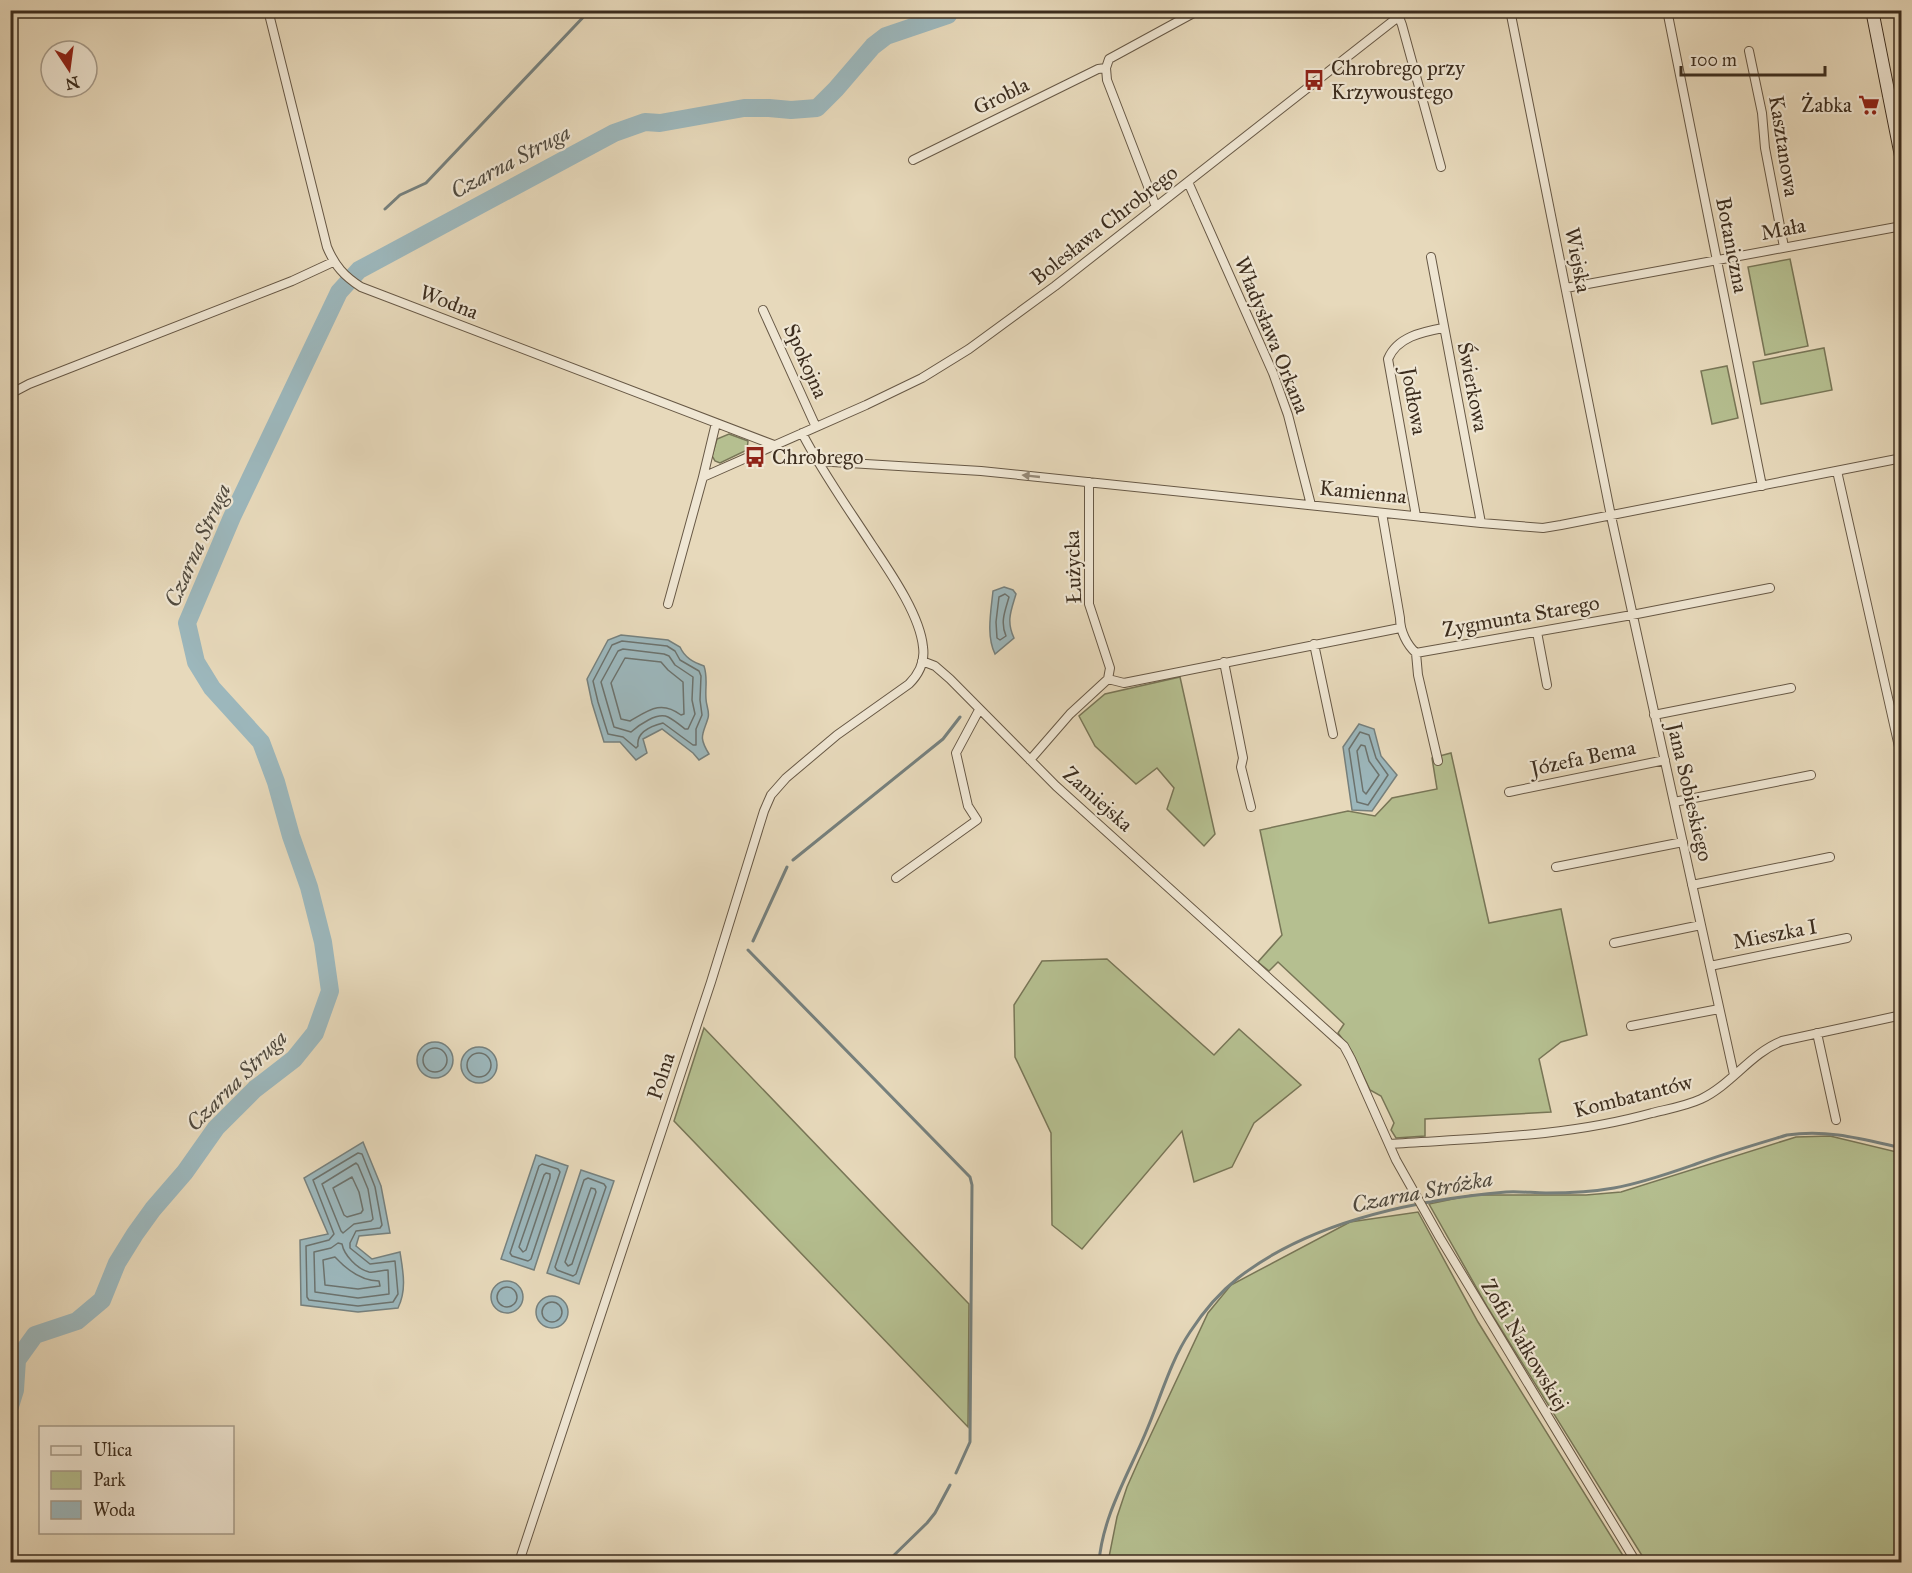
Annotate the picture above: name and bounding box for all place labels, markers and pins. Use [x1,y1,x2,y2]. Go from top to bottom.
place label: Chrobrego przy Krzywoustego [1331,55,1466,105]
bus stop icon: Chrobrego przy Krzywoustego [1302,68,1326,92]
place label: Żabka [1801,92,1852,118]
supermarket icon: Żabka [1857,93,1881,117]
place label: Chrobrego [772,444,864,470]
bus stop icon: Chrobrego [743,445,767,469]

